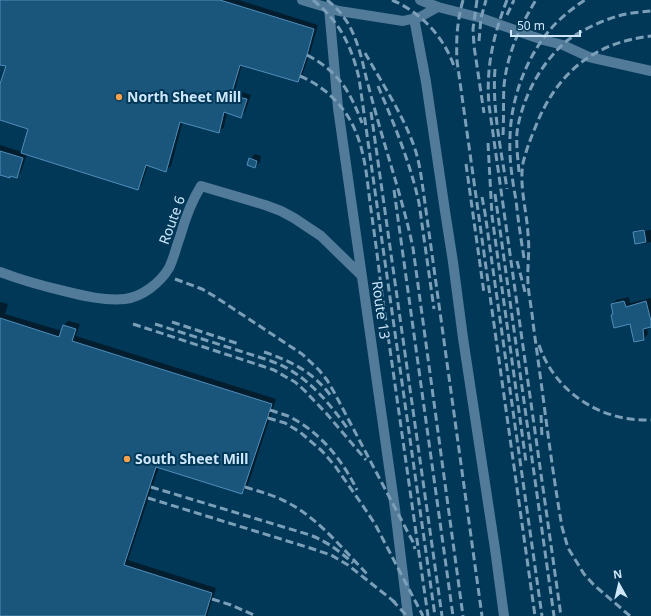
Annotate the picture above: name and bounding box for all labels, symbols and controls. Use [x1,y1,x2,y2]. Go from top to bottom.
scale bar [511,12,580,38]
text: 50 m [517,17,545,34]
place label: North Sheet Mill [127,87,241,106]
marker: North Sheet Mill [114,92,124,102]
street label: Route 6 [154,193,189,247]
street label: Route 13 [368,280,395,340]
place label: South Sheet Mill [135,449,248,468]
marker: South Sheet Mill [122,454,132,464]
north arrow [599,564,639,604]
text: N [612,566,623,582]

